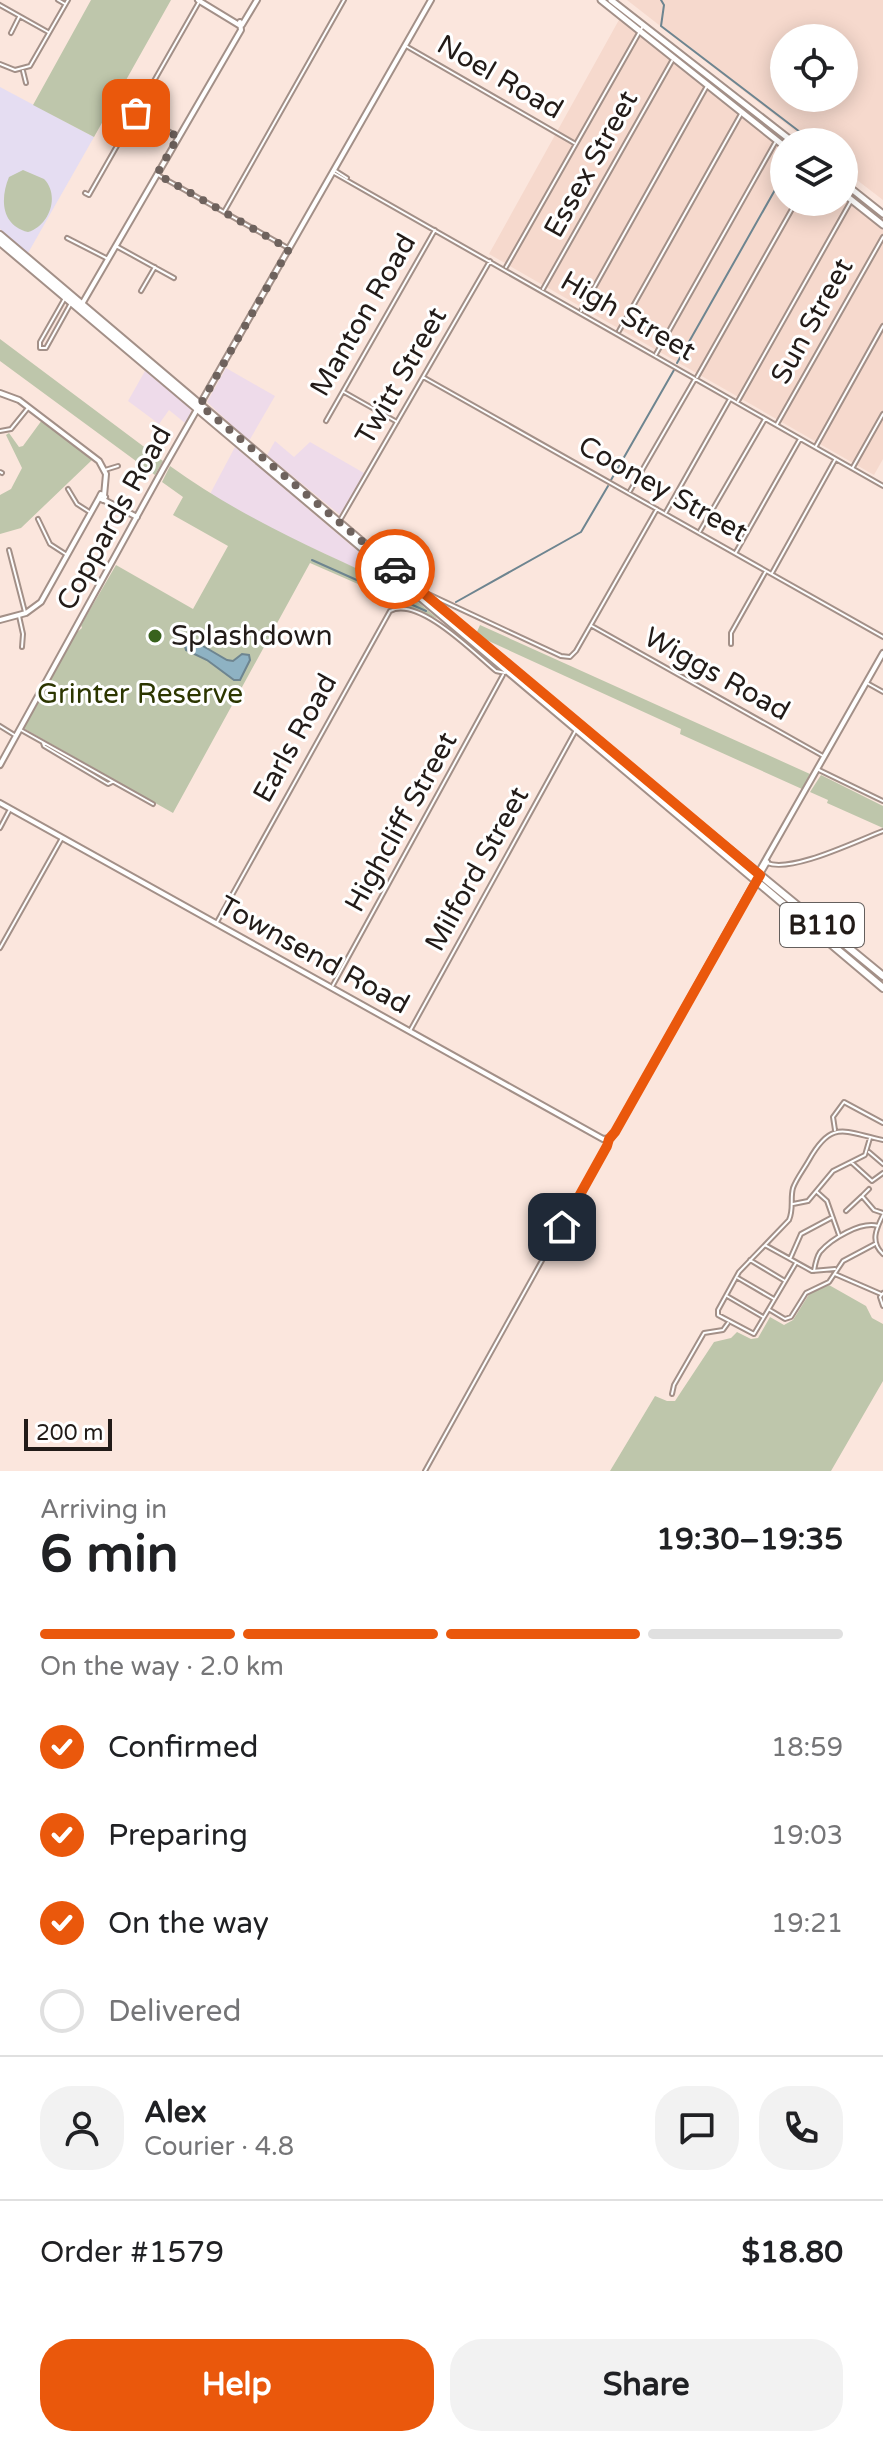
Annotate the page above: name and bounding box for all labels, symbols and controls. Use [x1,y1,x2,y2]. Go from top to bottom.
map controls [770,24,858,216]
button: locate [770,24,858,112]
street label: Noel Road [431,27,569,127]
pin [102,79,170,147]
street label: Essex Street [537,84,645,243]
icon: bag [114,91,158,135]
button: layers [770,128,858,216]
street label: Manton Road [303,228,423,402]
street label: Sun Street [764,252,861,390]
street label: High Street [555,264,702,368]
street label: Twitt Street [348,301,454,451]
street label: Coppards Road [49,420,179,616]
street label: Cooney Street [572,429,754,550]
courier [355,529,435,609]
icon: car [373,547,417,591]
place label: Splashdown [171,619,333,653]
street label: Wiggs Road [638,620,796,728]
marker: Splashdown [146,627,164,645]
street label: Earls Road [246,668,344,808]
park label: Grinter Reserve [37,677,243,711]
street label: Highcliff Street [338,726,465,918]
street label: Milford Street [418,781,536,957]
street label: Townsend Road [213,889,415,1021]
road number: B110 [780,903,864,947]
pin [528,1193,596,1261]
icon: home [540,1205,584,1249]
scale bar [24,1415,112,1451]
text: 200 m [36,1420,103,1446]
text: Arriving in [40,1494,167,1525]
text: 19:30–19:35 [656,1521,843,1558]
text: 6 min [40,1523,179,1586]
text: On the way · 2.0 km [40,1651,284,1682]
icon: check [40,1725,84,1769]
text: Confirmed [108,1729,259,1766]
text: 18:59 [771,1732,843,1763]
icon: check [40,1813,84,1857]
text: Preparing [108,1817,248,1854]
text: 19:03 [771,1820,843,1851]
icon: check [40,1901,84,1945]
text: On the way [108,1905,269,1942]
text: 19:21 [771,1908,843,1939]
text: Delivered [108,1993,242,2030]
button: person [40,2086,124,2170]
button: chat [655,2086,739,2170]
button: phone [759,2086,843,2170]
text: Alex [144,2094,207,2131]
text: Courier · 4.8 [144,2131,294,2162]
text: Order #1579 [40,2234,224,2271]
text: $18.80 [742,2234,843,2271]
button: Help [40,2339,434,2431]
button: Share [450,2339,843,2431]

